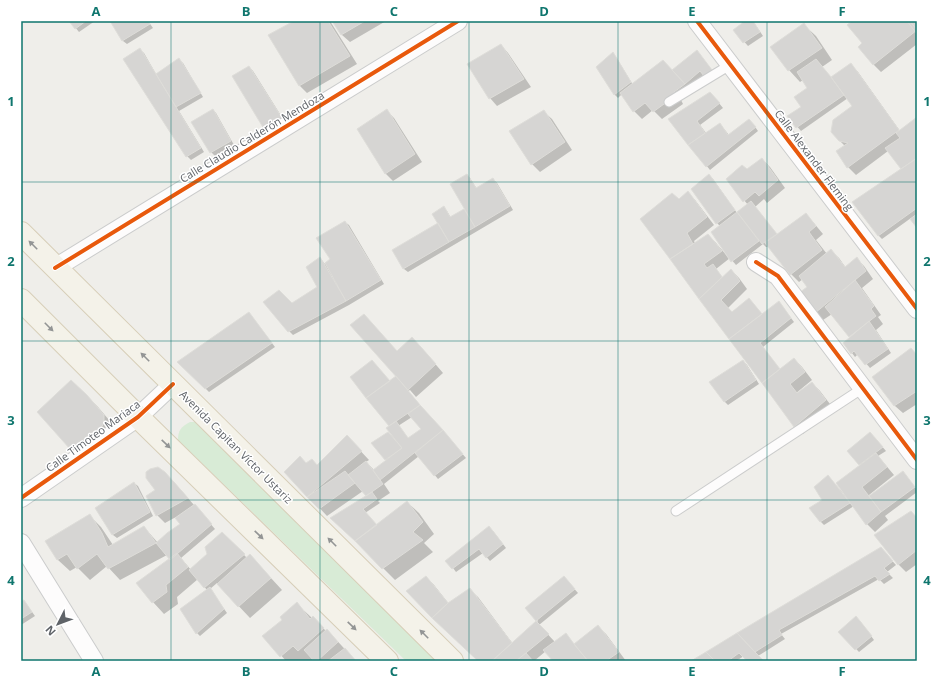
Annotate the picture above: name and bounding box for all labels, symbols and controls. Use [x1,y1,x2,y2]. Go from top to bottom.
text: A [92,2,101,20]
text: B [242,2,251,20]
text: C [390,2,398,20]
text: D [539,2,549,20]
text: E [688,2,696,20]
text: F [838,2,846,20]
street label: Calle Claudio Calderón Mendoza [177,87,327,186]
text: 1 [7,92,15,110]
text: 1 [923,92,931,110]
street label: Calle Alexander Fleming [771,106,857,213]
one-way arrow [28,240,38,250]
text: 2 [7,252,15,270]
text: 2 [923,252,931,270]
one-way arrow [44,322,54,332]
one-way arrow [140,352,150,362]
street label: Avenida Capitan Víctor Ustariz [177,387,296,506]
street label: Calle Timoteo Mariaca [42,396,143,475]
text: 3 [7,411,15,429]
text: 3 [923,411,931,429]
one-way arrow [161,439,171,449]
one-way arrow [254,530,264,540]
one-way arrow [327,537,337,547]
text: 4 [7,571,15,589]
text: 4 [923,571,931,589]
north arrow [38,604,78,644]
one-way arrow [347,621,357,631]
text: N [42,623,59,639]
one-way arrow [419,629,429,638]
text: A [92,662,101,680]
text: B [242,662,251,680]
text: C [390,662,398,680]
text: D [539,662,549,680]
text: E [688,662,696,680]
text: F [838,662,846,680]

